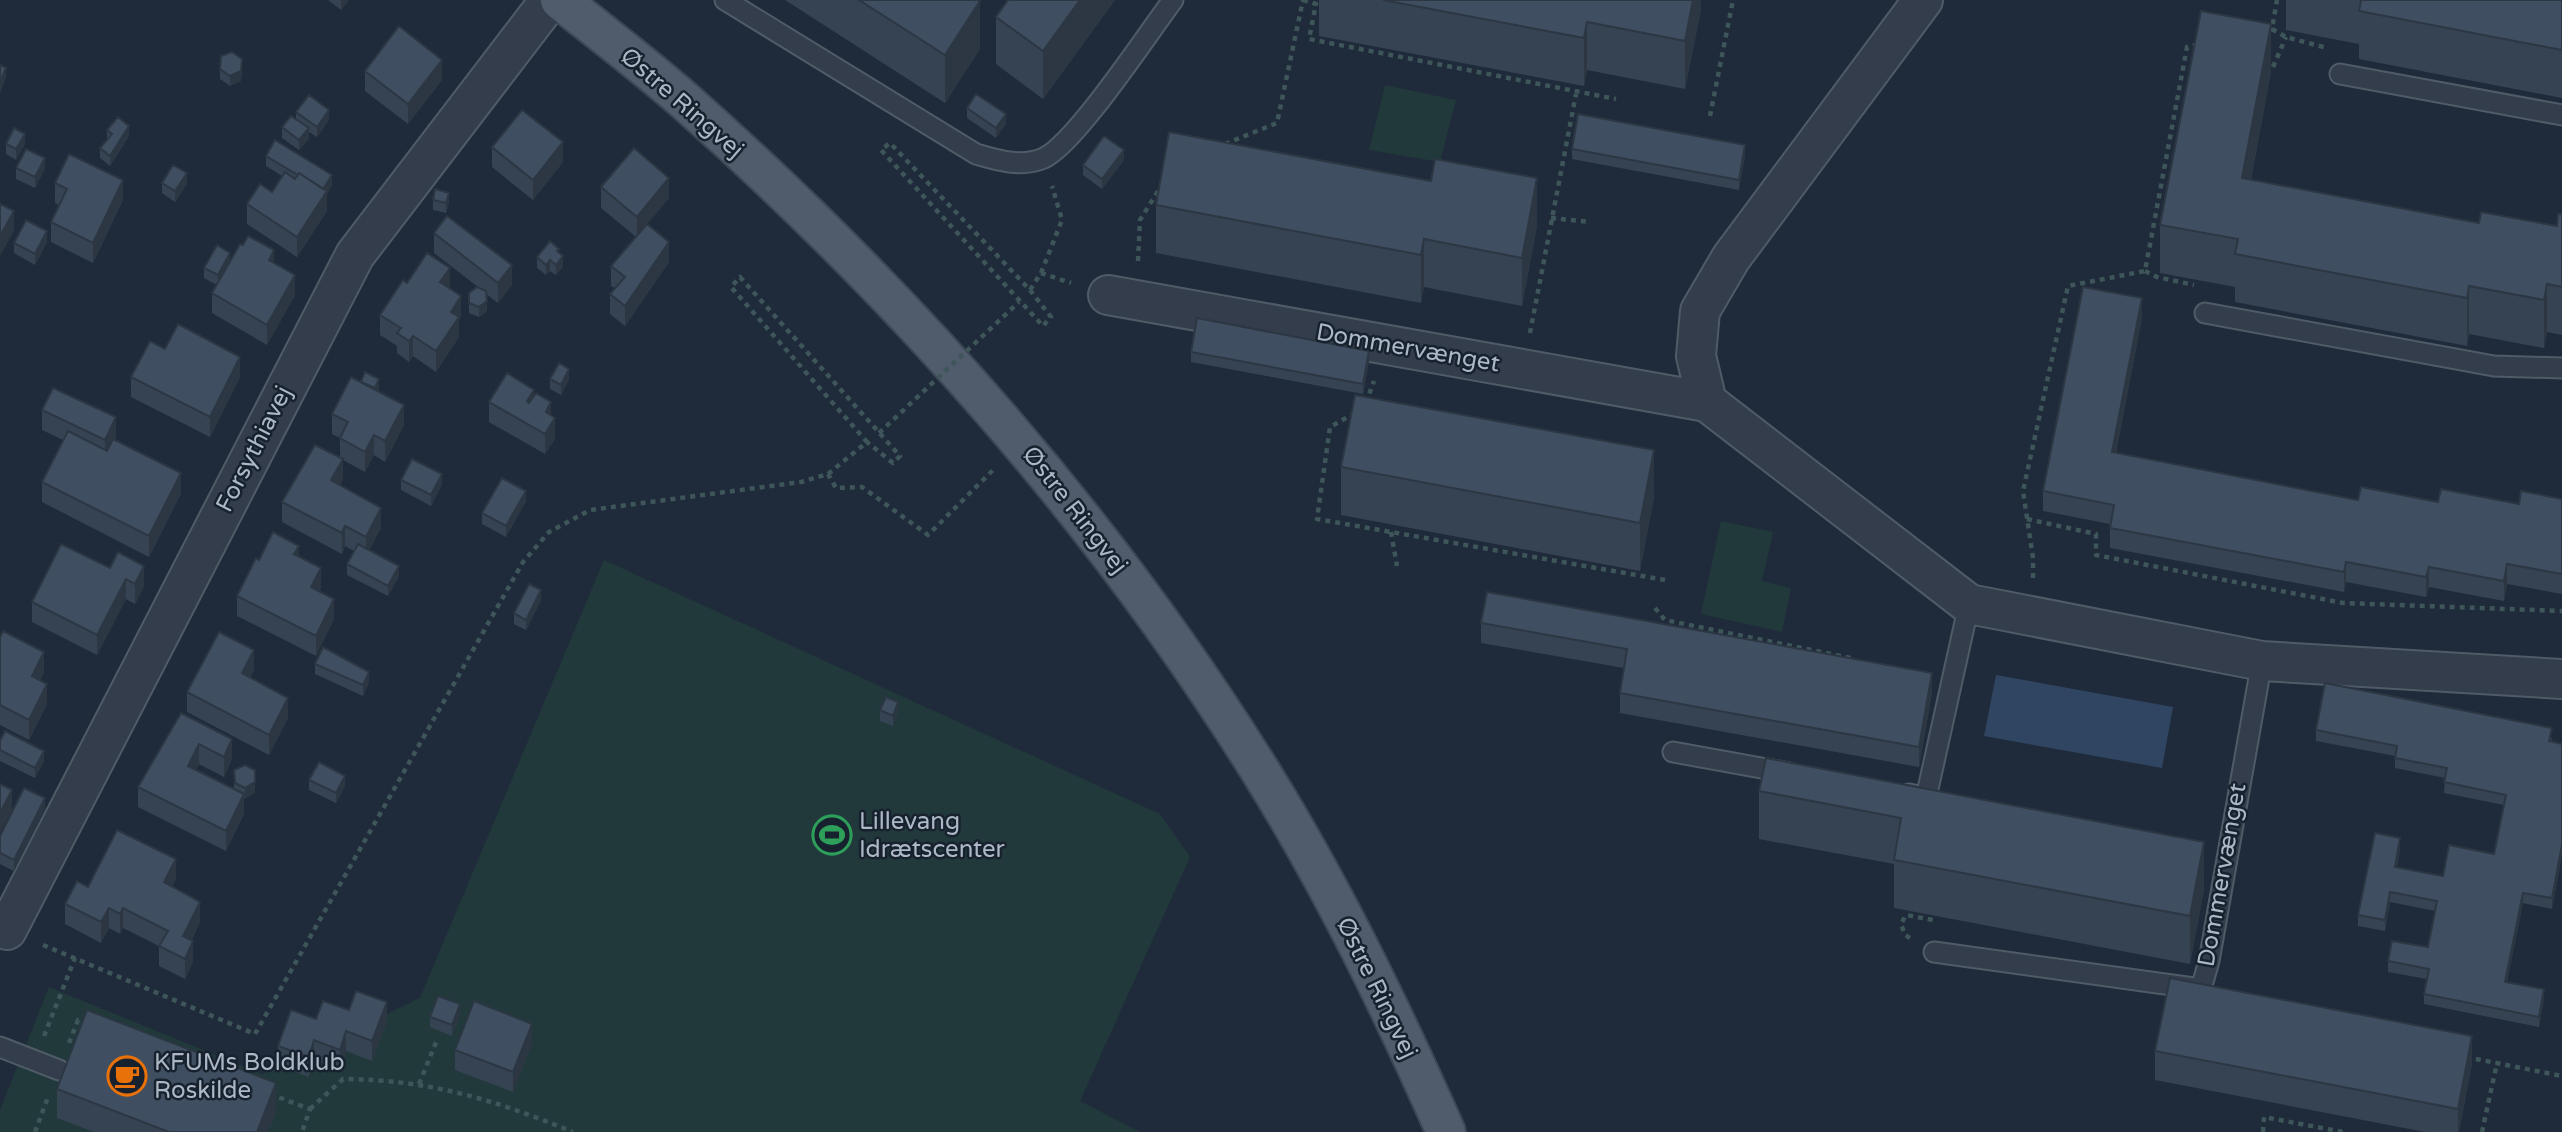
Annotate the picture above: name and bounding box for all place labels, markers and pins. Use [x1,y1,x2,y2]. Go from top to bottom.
place label: Lillevang Idrætscenter [859,807,1006,864]
sports icon: Lillevang Idrætscenter [811,814,853,856]
place label: KFUMs Boldklub Roskilde [154,1048,345,1105]
cafe icon: KFUMs Boldklub Roskilde [106,1055,148,1097]

